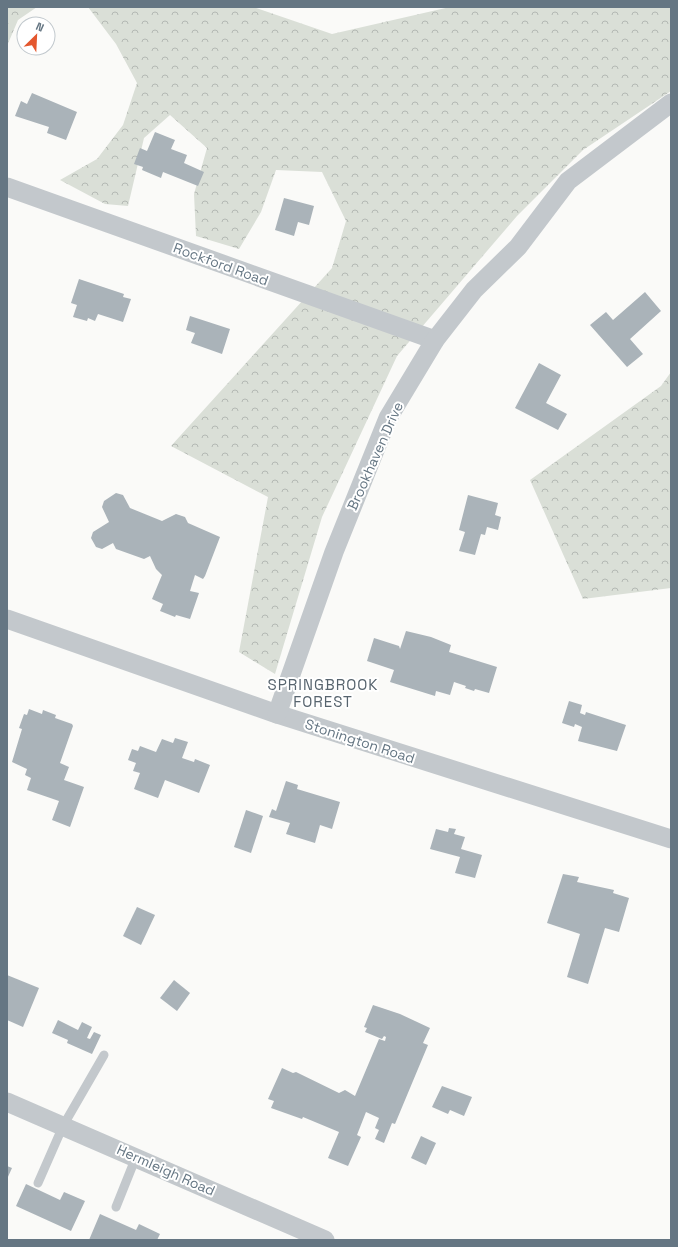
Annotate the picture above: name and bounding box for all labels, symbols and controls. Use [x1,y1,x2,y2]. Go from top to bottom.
north arrow [16,16,56,56]
text: N [34,19,46,35]
street label: Rockford Road [171,238,271,290]
street label: Brookhaven Drive [343,399,407,513]
district label: SPRINGBROOK FOREST [268,675,378,711]
street label: Stonington Road [303,715,417,767]
street label: Hermleigh Road [114,1140,218,1200]

